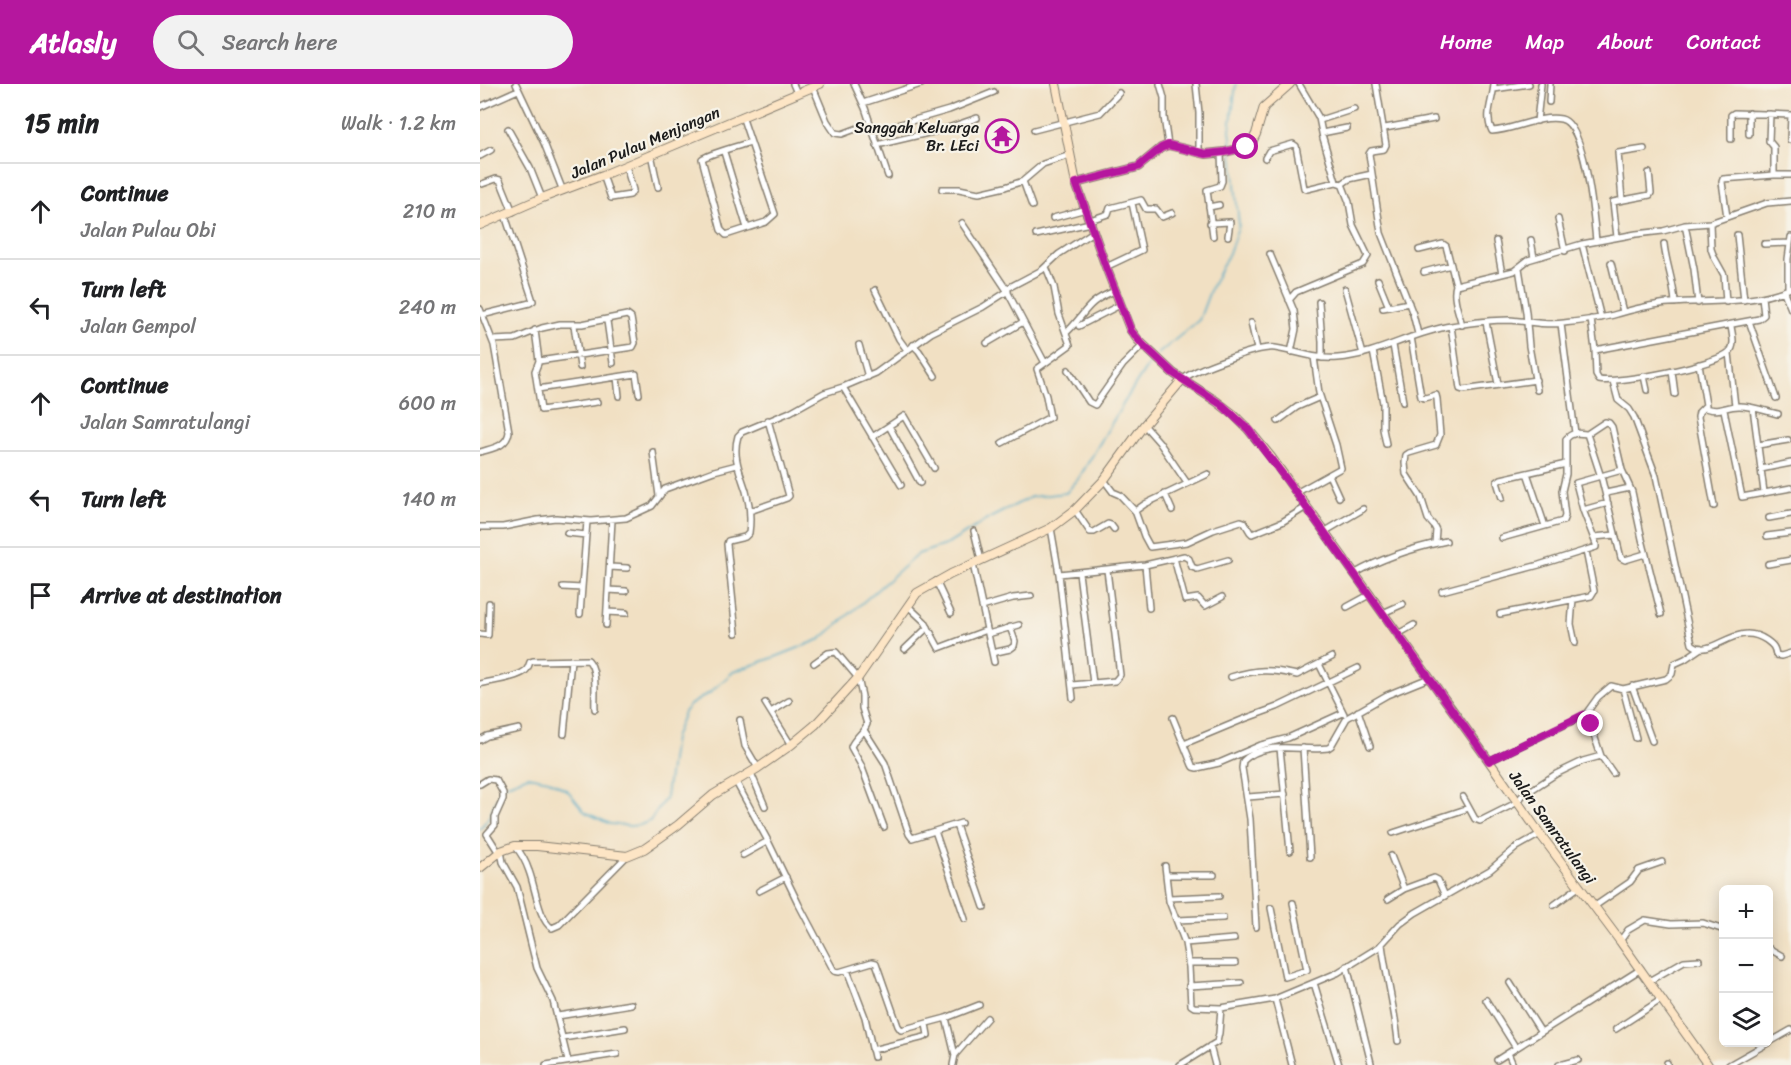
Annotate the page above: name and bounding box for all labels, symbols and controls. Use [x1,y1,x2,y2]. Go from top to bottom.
search box [153,15,573,69]
text: Atlasly [30,18,117,67]
text: Search here [222,23,338,62]
text: Home [1440,23,1492,61]
text: Map [1525,23,1564,61]
text: About [1597,23,1654,61]
text: Contact [1687,23,1761,61]
icon: search [174,26,207,59]
street label: Jalan Pulau Menjangan [565,98,725,187]
text: 15 min [24,100,99,146]
text: Walk · 1.2 km [341,106,456,141]
place label: Sanggah Keluarga Br. LEci [854,113,980,160]
temple icon: Sanggah Keluarga Br. LEci [984,118,1020,154]
route start [1232,133,1258,159]
text: Continue [81,174,169,213]
text: 210 m [403,194,456,229]
icon: ahead [24,195,57,228]
text: Jalan Pulau Obi [81,213,216,248]
text: Turn left [81,270,166,309]
text: 240 m [399,290,456,325]
icon: left [24,291,57,324]
text: Jalan Gempol [81,309,196,344]
text: Continue [81,366,169,405]
text: 600 m [399,386,456,421]
icon: ahead [24,387,57,420]
text: Jalan Samratulangi [81,405,250,440]
text: Turn left [81,480,166,519]
text: 140 m [402,482,456,517]
icon: left [24,483,57,516]
text: Arrive at destination [81,576,282,615]
icon: arrive [24,579,57,612]
route end [1577,710,1603,736]
street label: Jalan Samratulangi [1501,763,1604,891]
map controls [1719,885,1773,1047]
button: + [1719,885,1773,939]
button: − [1719,939,1773,993]
button: layers [1719,993,1773,1047]

